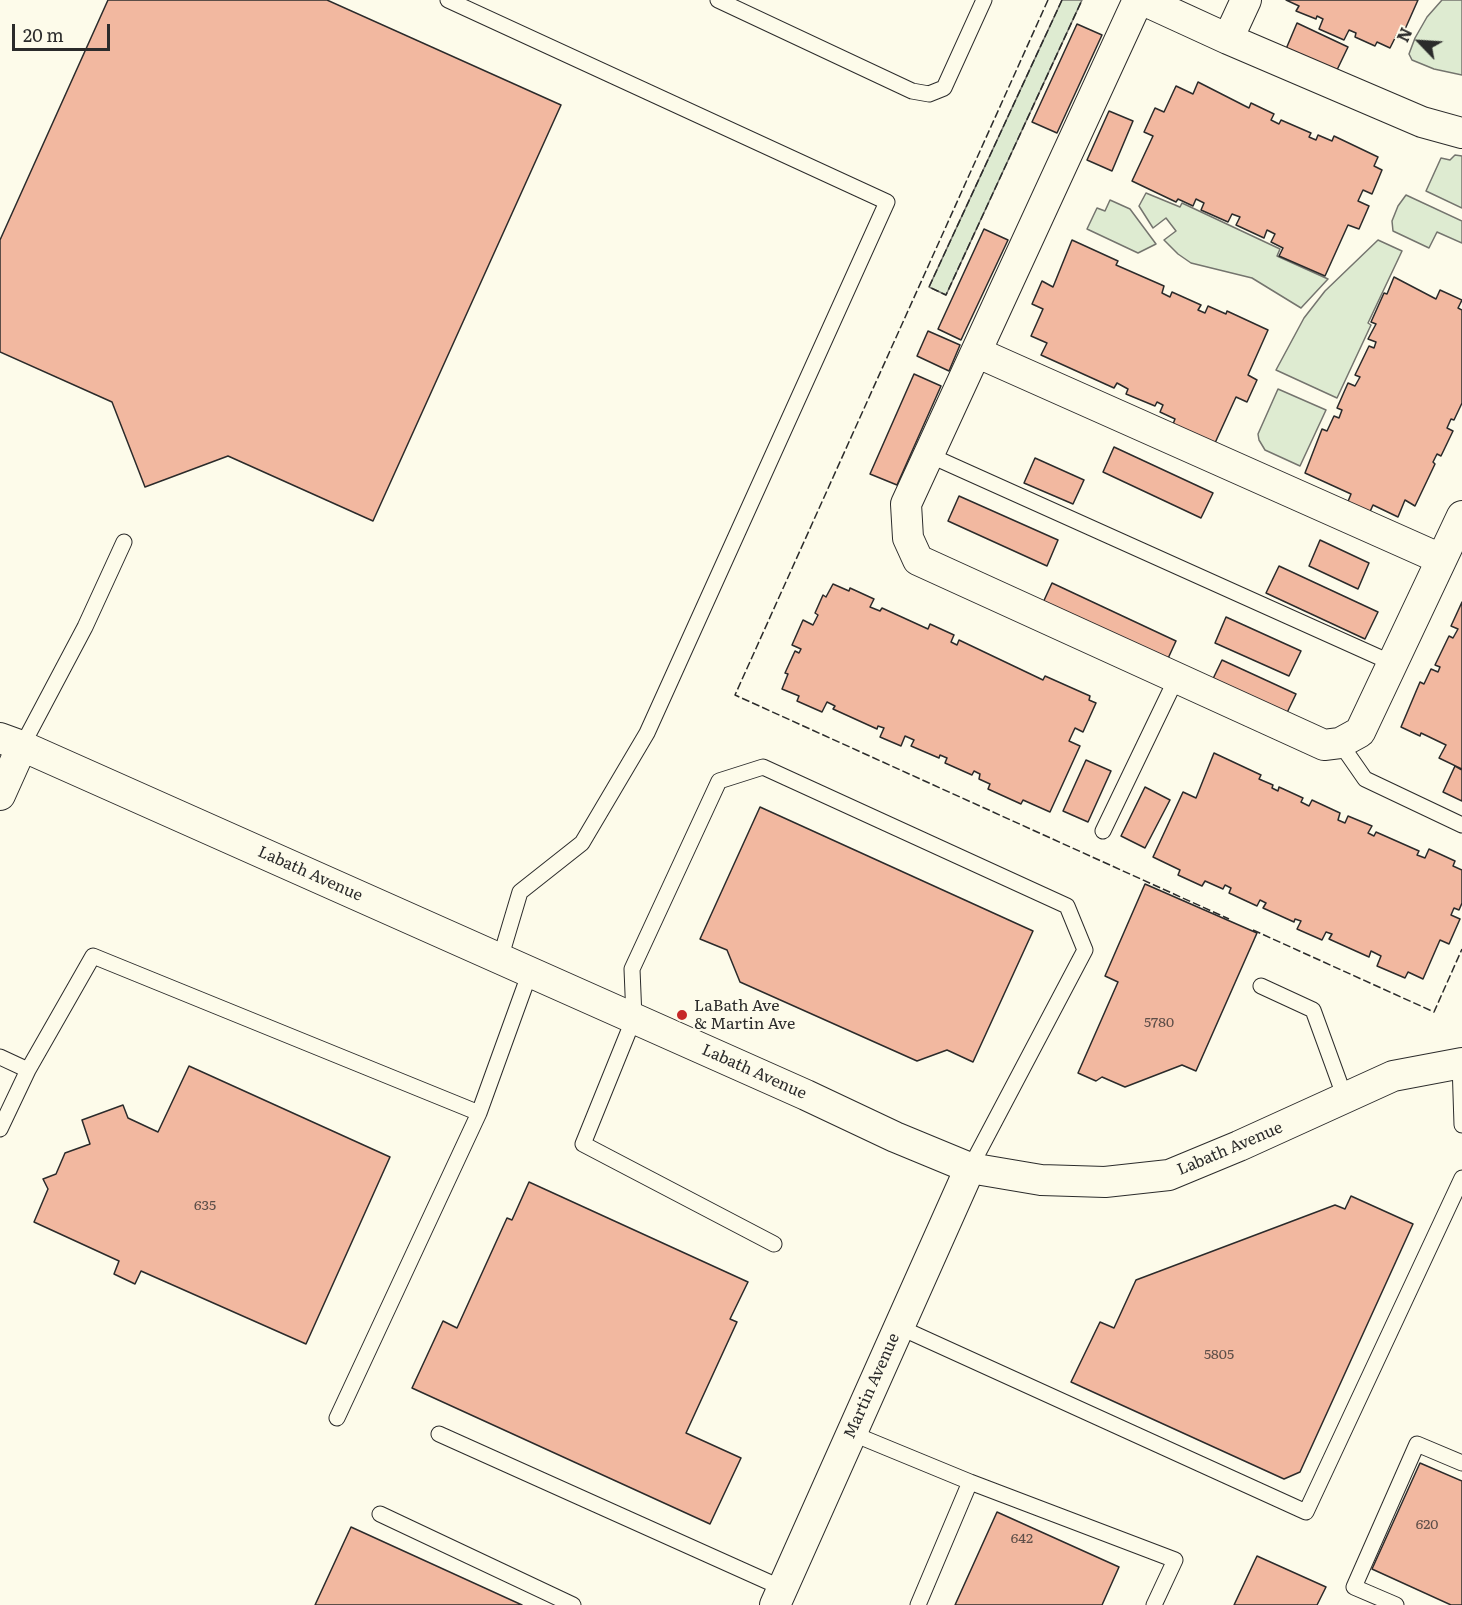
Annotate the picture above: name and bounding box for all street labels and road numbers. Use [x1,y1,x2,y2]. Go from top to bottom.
street label: Labath Avenue [255,842,365,906]
street label: Labath Avenue [699,1040,809,1104]
street label: Labath Avenue [1174,1118,1286,1180]
street label: Martin Avenue [840,1330,904,1442]

